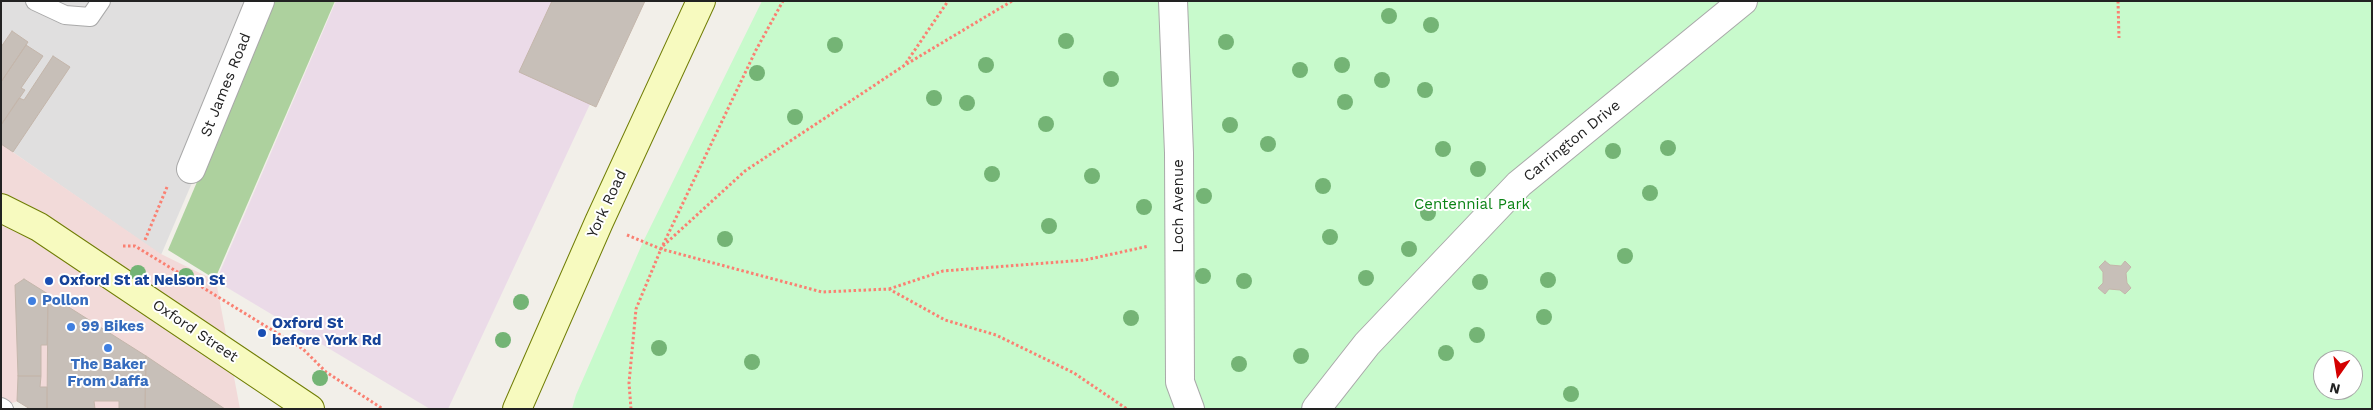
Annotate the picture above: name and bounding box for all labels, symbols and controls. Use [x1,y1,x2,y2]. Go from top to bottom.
street label: St James Road [197,30,255,140]
street label: Carrington Drive [1520,96,1624,186]
street label: Loch Avenue [1170,159,1188,253]
street label: York Road [583,167,631,241]
park label: Centennial Park [1414,196,1530,214]
place label: Oxford St at Nelson St [59,272,225,290]
marker: Oxford St at Nelson St [43,275,55,287]
place label: Pollon [42,292,89,310]
marker: Pollon [26,295,38,307]
street label: Oxford Street [149,296,241,366]
place label: Oxford St before York Rd [272,315,381,350]
place label: 99 Bikes [81,318,144,336]
marker: 99 Bikes [65,321,77,333]
marker: Oxford St before York Rd [256,327,268,339]
marker: The Baker From Jaffa [102,342,114,354]
north arrow [2313,350,2363,400]
place label: The Baker From Jaffa [67,356,149,391]
text: N [2328,380,2342,398]

